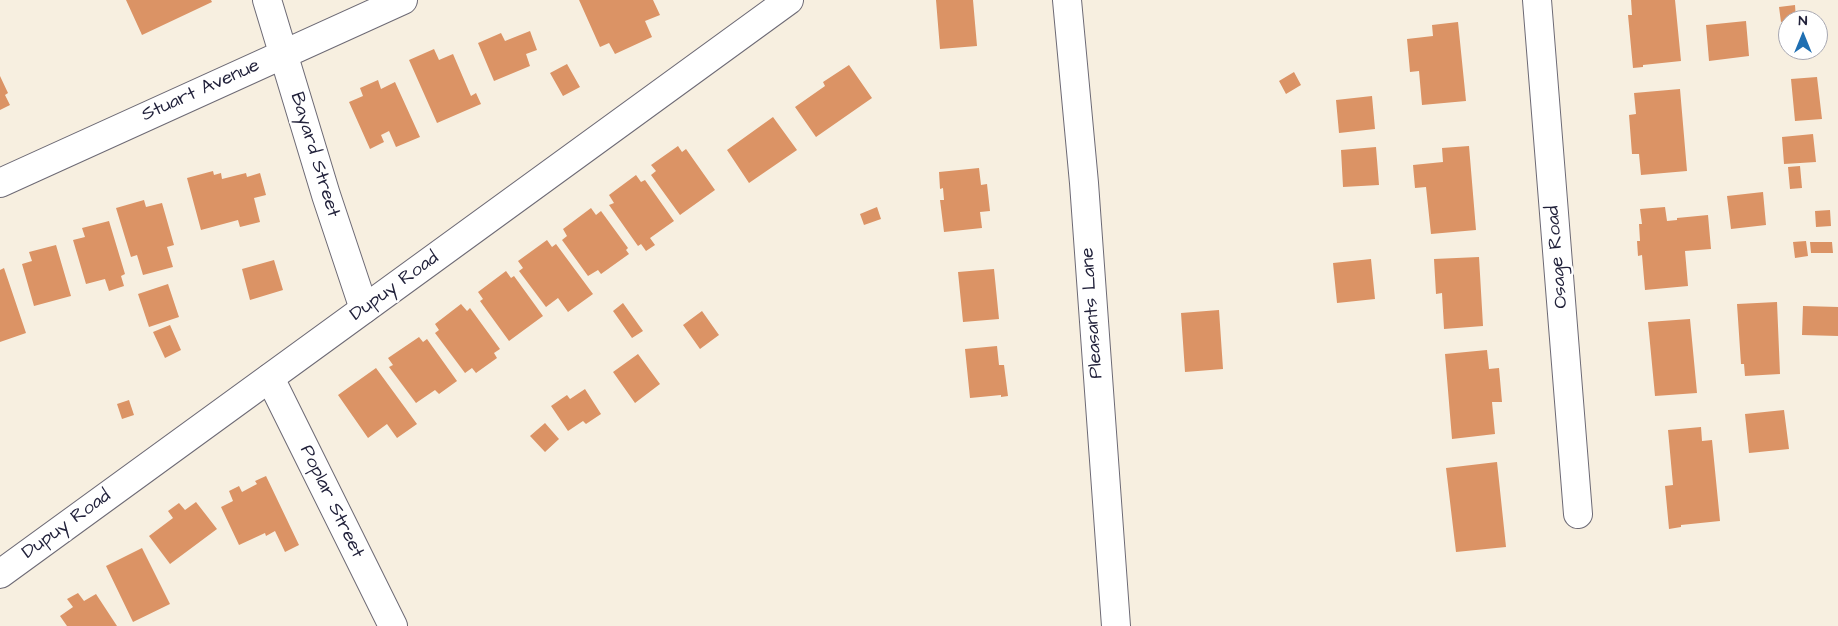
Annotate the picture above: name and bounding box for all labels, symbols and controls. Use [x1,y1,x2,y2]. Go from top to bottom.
north arrow [1778,10,1828,60]
text: N [1799,11,1807,31]
street label: Stuart Avenue [138,55,264,127]
street label: Bayard Street [284,90,344,220]
street label: Osage Road [1542,205,1574,309]
street label: Dupuy Road [346,247,444,327]
street label: Pleasants Lane [1077,247,1109,379]
street label: Poplar Street [294,442,368,562]
street label: Dupuy Road [18,485,116,565]

